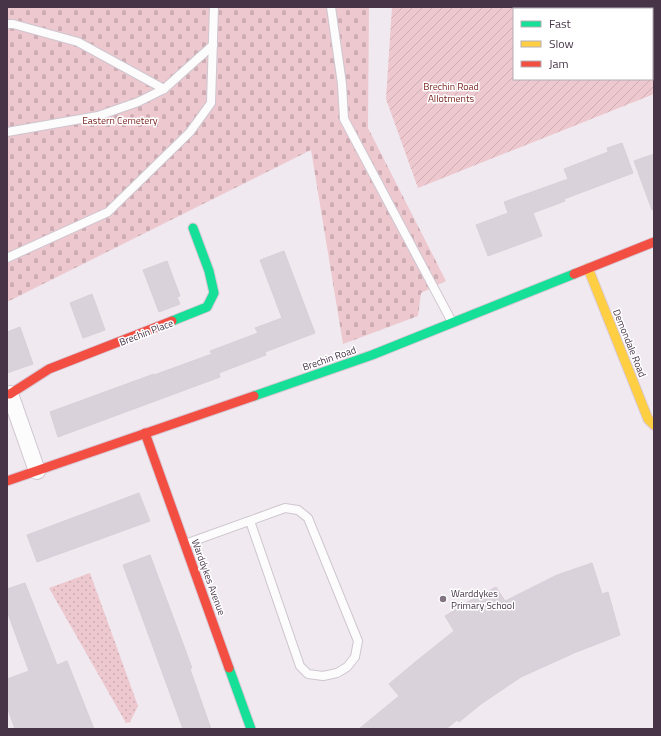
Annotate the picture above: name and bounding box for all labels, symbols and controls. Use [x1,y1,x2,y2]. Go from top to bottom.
legend [513,8,653,80]
text: Fast [549,14,572,33]
text: Slow [549,34,574,53]
text: Jam [549,54,569,73]
park label: Brechin Road Allotments [423,79,479,106]
park label: Eastern Cemetery [82,113,158,128]
street label: Demondale Road [609,307,650,379]
street label: Brechin Place [117,315,175,350]
street label: Brechin Road [300,342,358,375]
street label: Warddykes Avenue [188,537,229,617]
place label: Warddykes Primary School [451,586,514,613]
marker: Warddykes Primary School [438,594,448,604]

